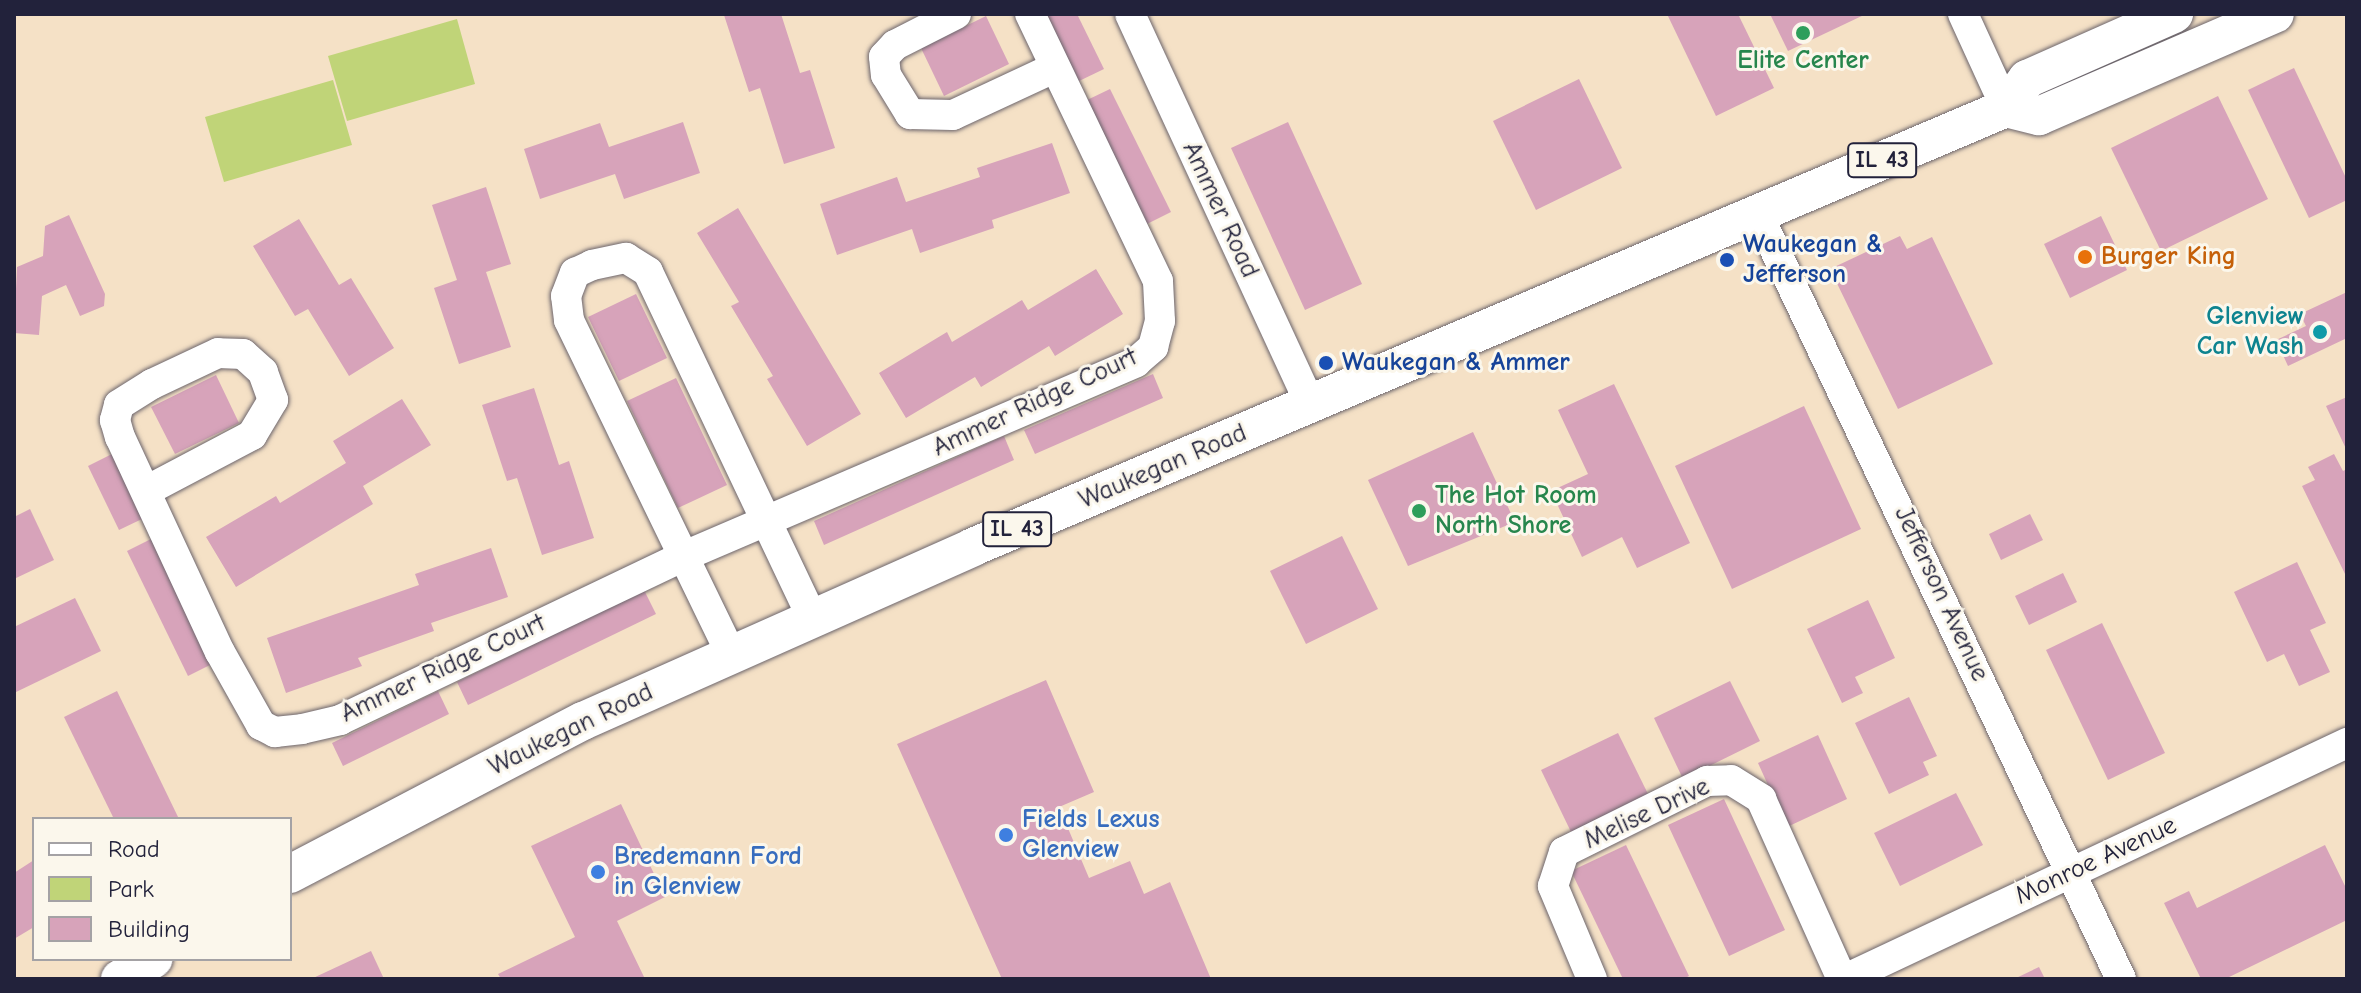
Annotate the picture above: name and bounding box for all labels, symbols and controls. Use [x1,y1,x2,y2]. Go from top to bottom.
marker: Elite Center [1794,24,1812,42]
place label: Elite Center [1737,45,1869,77]
street label: Ammer Road [1175,137,1265,283]
road number: IL 43 [1846,140,1918,180]
place label: Waukegan & Jefferson [1743,229,1883,290]
place label: Burger King [2101,241,2236,273]
marker: Burger King [2076,248,2094,266]
marker: Waukegan & Jefferson [1718,251,1736,269]
place label: Glenview Car Wash [2197,301,2304,362]
marker: Glenview Car Wash [2311,323,2329,341]
street label: Ammer Ridge Court [928,342,1142,464]
place label: Waukegan & Ammer [1342,347,1570,379]
marker: Waukegan & Ammer [1317,354,1335,372]
street label: Waukegan Road [1075,418,1251,516]
place label: The Hot Room North Shore [1435,480,1597,542]
marker: The Hot Room North Shore [1410,502,1428,520]
street label: Jefferson Avenue [1887,502,1995,686]
road number: IL 43 [981,509,1053,549]
street label: Ammer Ridge Court [336,608,550,730]
street label: Waukegan Road [484,677,658,783]
street label: Melise Drive [1579,771,1715,857]
place label: Fields Lexus Glenview [1022,804,1160,866]
street label: Monroe Avenue [2010,810,2182,912]
legend [32,817,292,961]
marker: Fields Lexus Glenview [997,826,1015,844]
text: Road [108,835,160,863]
place label: Bredemann Ford in Glenview [614,841,802,902]
marker: Bredemann Ford in Glenview [589,863,607,881]
text: Park [108,875,154,903]
text: Building [108,915,190,943]

